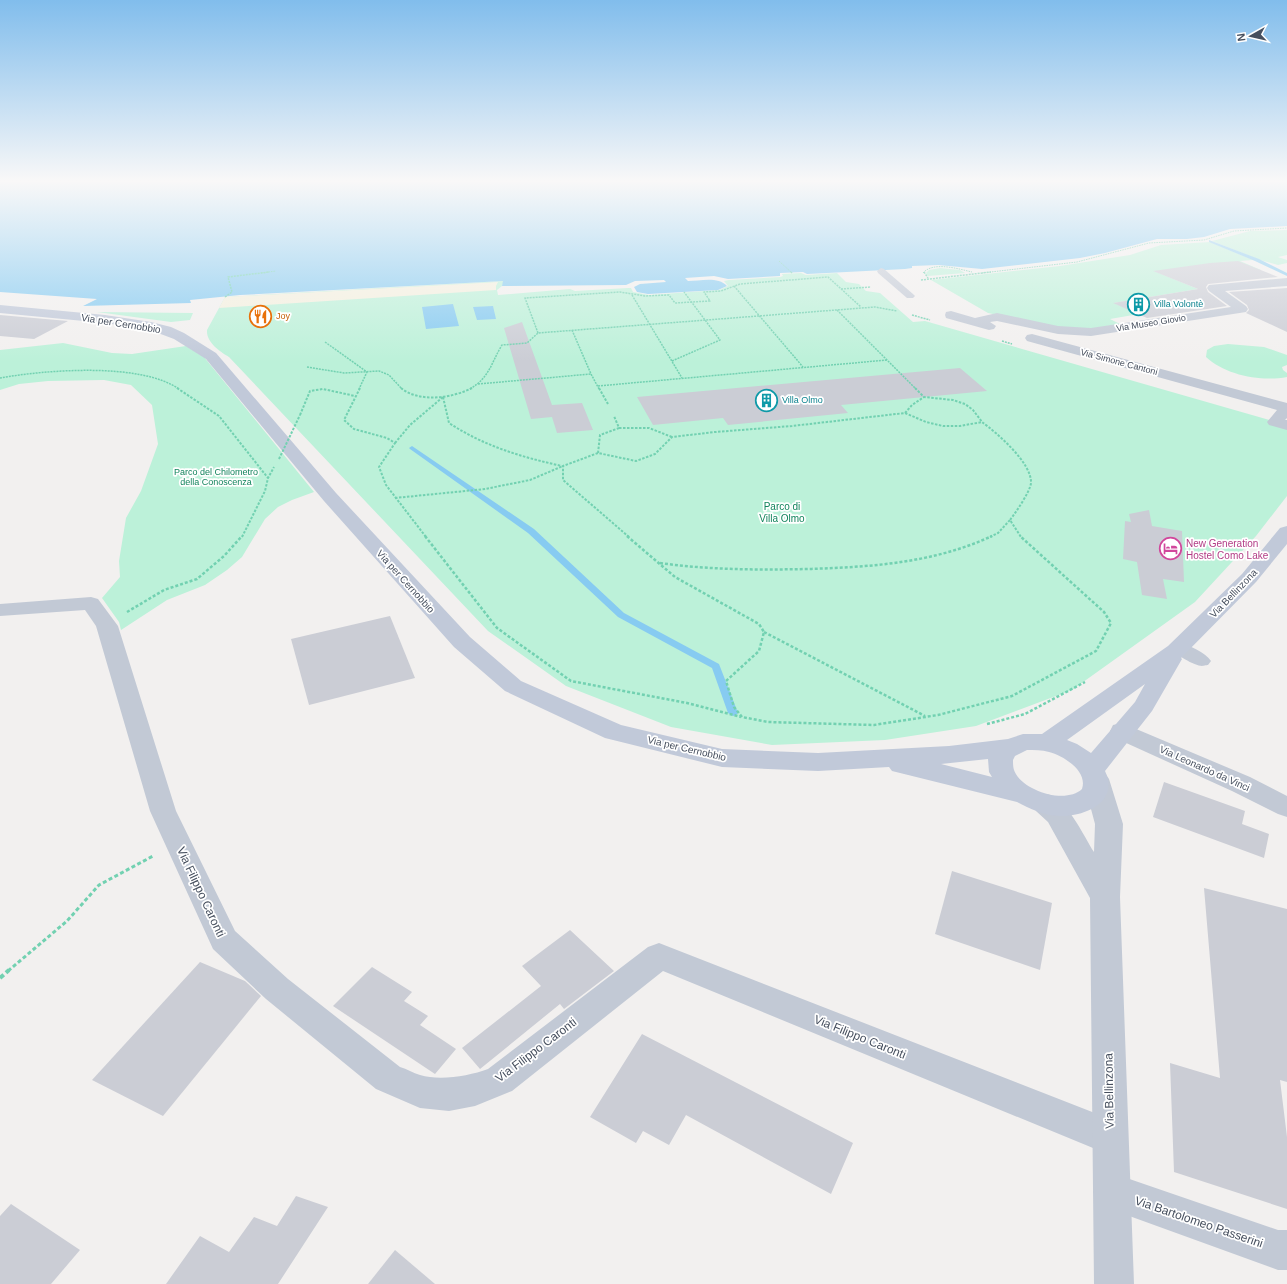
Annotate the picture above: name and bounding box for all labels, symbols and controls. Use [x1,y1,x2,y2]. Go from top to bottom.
north arrow [1231,16,1271,56]
text: N [1235,33,1248,42]
building icon: Villa Volontè [1126,291,1152,317]
place label: Villa Volontè [1154,299,1203,309]
restaurant icon: Joy [248,303,274,329]
place label: Joy [276,311,291,321]
street label: Via per Cernobbio [80,312,162,335]
street label: Via Museo Giovio [1115,313,1187,333]
street label: Via Simone Cantoni [1079,347,1159,377]
building icon: Villa Olmo [753,387,779,413]
place label: Villa Olmo [782,395,823,405]
park label: Parco del Chilometro della Conoscenza [174,467,258,487]
park label: Parco di Villa Olmo [759,501,805,524]
hotel icon: New Generation Hostel Como Lake [1158,536,1184,562]
place label: New Generation Hostel Como Lake [1186,538,1269,561]
street label: Via per Cernobbio [375,548,437,615]
street label: Via Bellinzona [1207,566,1260,620]
street label: Via per Cernobbio [646,734,728,763]
street label: Via Leonardo da Vinci [1158,744,1252,793]
street label: Via Filippo Caronti [174,845,228,939]
street label: Via Filippo Caronti [812,1012,908,1062]
street label: Via Filippo Caronti [493,1015,579,1085]
street label: Via Bellinzona [1101,1053,1117,1129]
street label: Via Bartolomeo Passerini [1133,1193,1265,1251]

